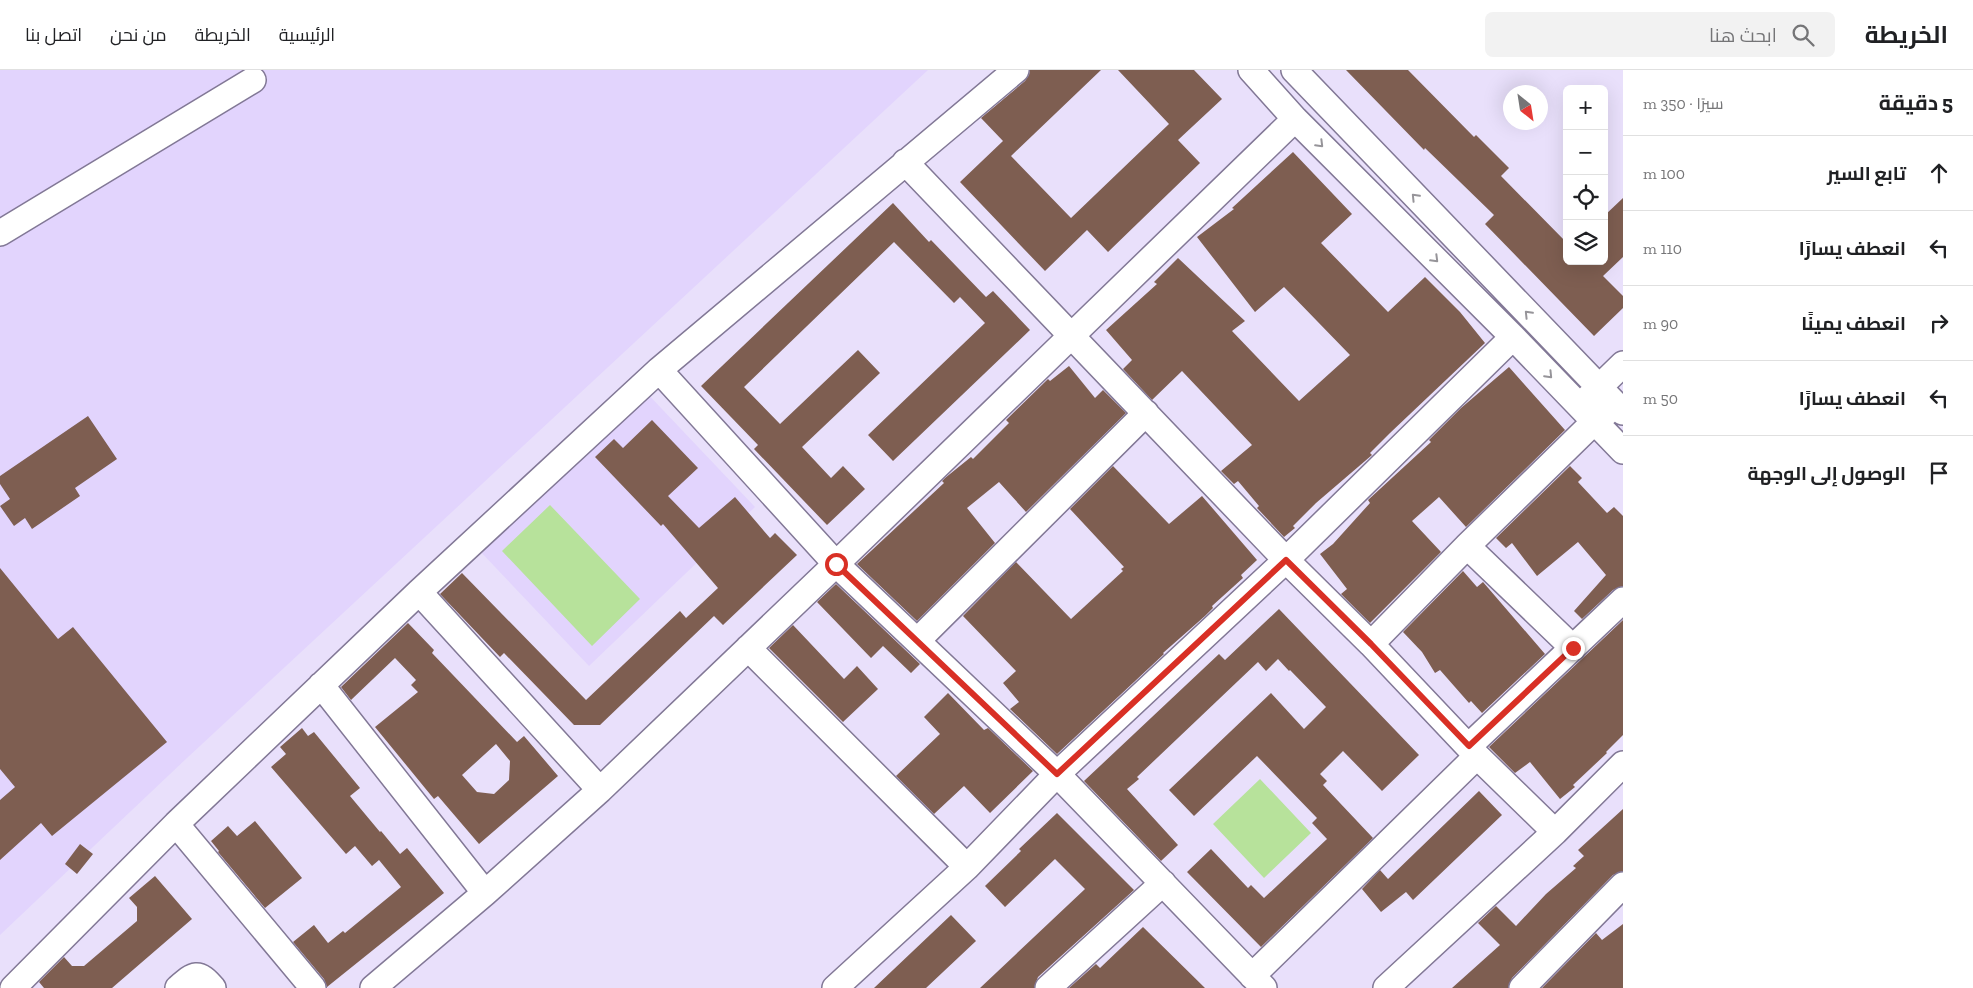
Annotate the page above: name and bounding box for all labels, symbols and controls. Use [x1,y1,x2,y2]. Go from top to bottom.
search box [1485,12,1835,57]
text: الخريطة [1865,20,1948,49]
icon: search [1789,21,1817,49]
text: اتصل بنا [25,24,82,46]
text: من نحن [110,24,167,46]
text: الخريطة [195,24,251,46]
text: الرئيسية [279,24,335,46]
text: ابحث هنا [1709,24,1777,47]
north arrow [1503,85,1548,130]
map controls [1563,85,1608,265]
button: + [1563,85,1608,130]
text: 5 دقيقة [1879,90,1953,115]
text: سيرًا · 350 m [1643,94,1724,113]
button: − [1563,130,1608,175]
one-way arrow [1314,138,1323,147]
icon: ahead [1925,159,1953,187]
text: تابع السير [1827,162,1906,185]
text: 100 m [1643,164,1685,183]
button: locate [1563,175,1608,220]
one-way arrow [1412,193,1421,202]
button: layers [1563,220,1608,265]
icon: left [1925,234,1953,262]
text: انعطف يسارًا [1799,237,1906,260]
text: 110 m [1643,239,1682,258]
one-way arrow [1429,253,1438,262]
icon: right [1925,309,1953,337]
one-way arrow [1525,310,1534,319]
text: انعطف يمينًا [1801,312,1906,335]
text: 90 m [1643,314,1678,333]
one-way arrow [1543,369,1552,378]
icon: left [1925,384,1953,412]
text: انعطف يسارًا [1799,387,1906,410]
text: 50 m [1643,389,1678,408]
icon: arrive [1925,459,1953,487]
text: الوصول إلى الوجهة [1748,462,1906,485]
route start [825,553,848,576]
route end [1562,637,1585,660]

